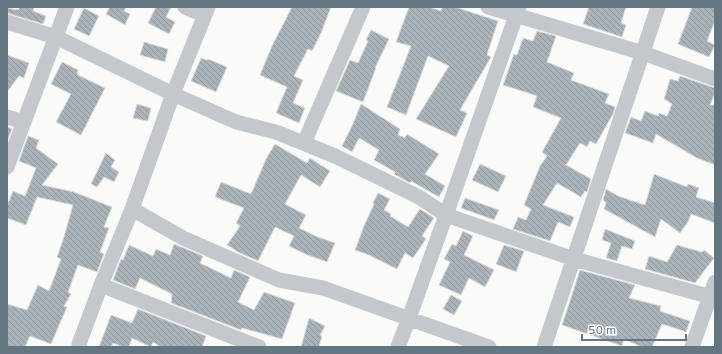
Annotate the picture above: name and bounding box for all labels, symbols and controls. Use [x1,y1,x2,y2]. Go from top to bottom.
scale bar [582,316,686,342]
text: 50 m [588,323,616,339]

